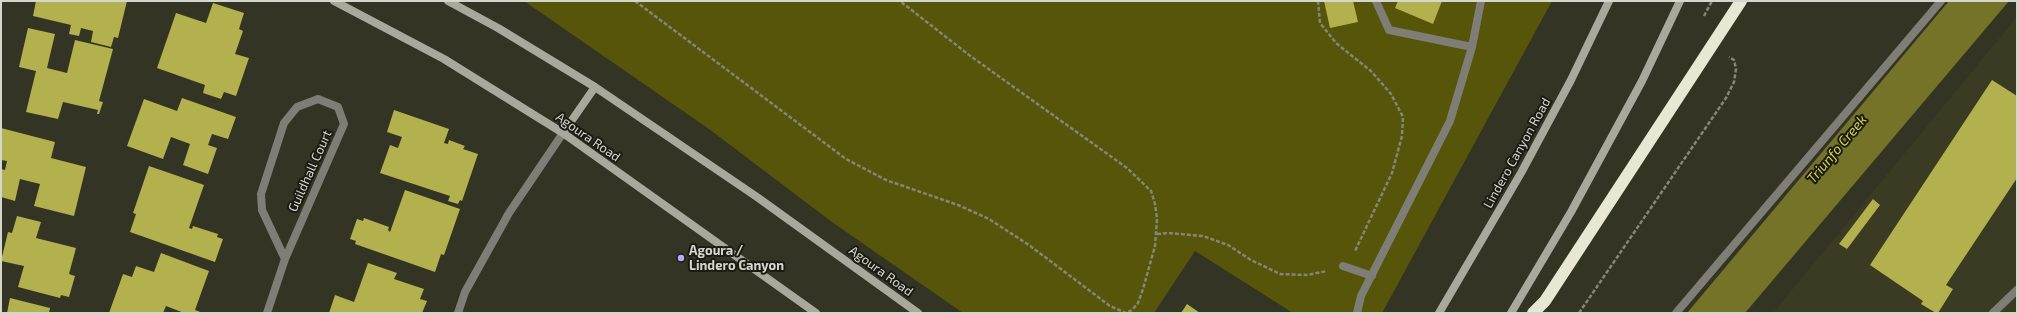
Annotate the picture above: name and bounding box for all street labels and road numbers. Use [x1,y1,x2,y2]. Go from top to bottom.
street label: Lindero Canyon Road [1480,95,1554,211]
street label: Agoura Road [553,109,623,165]
street label: Guildhall Court [285,128,335,214]
street label: Agoura Road [846,243,916,299]

